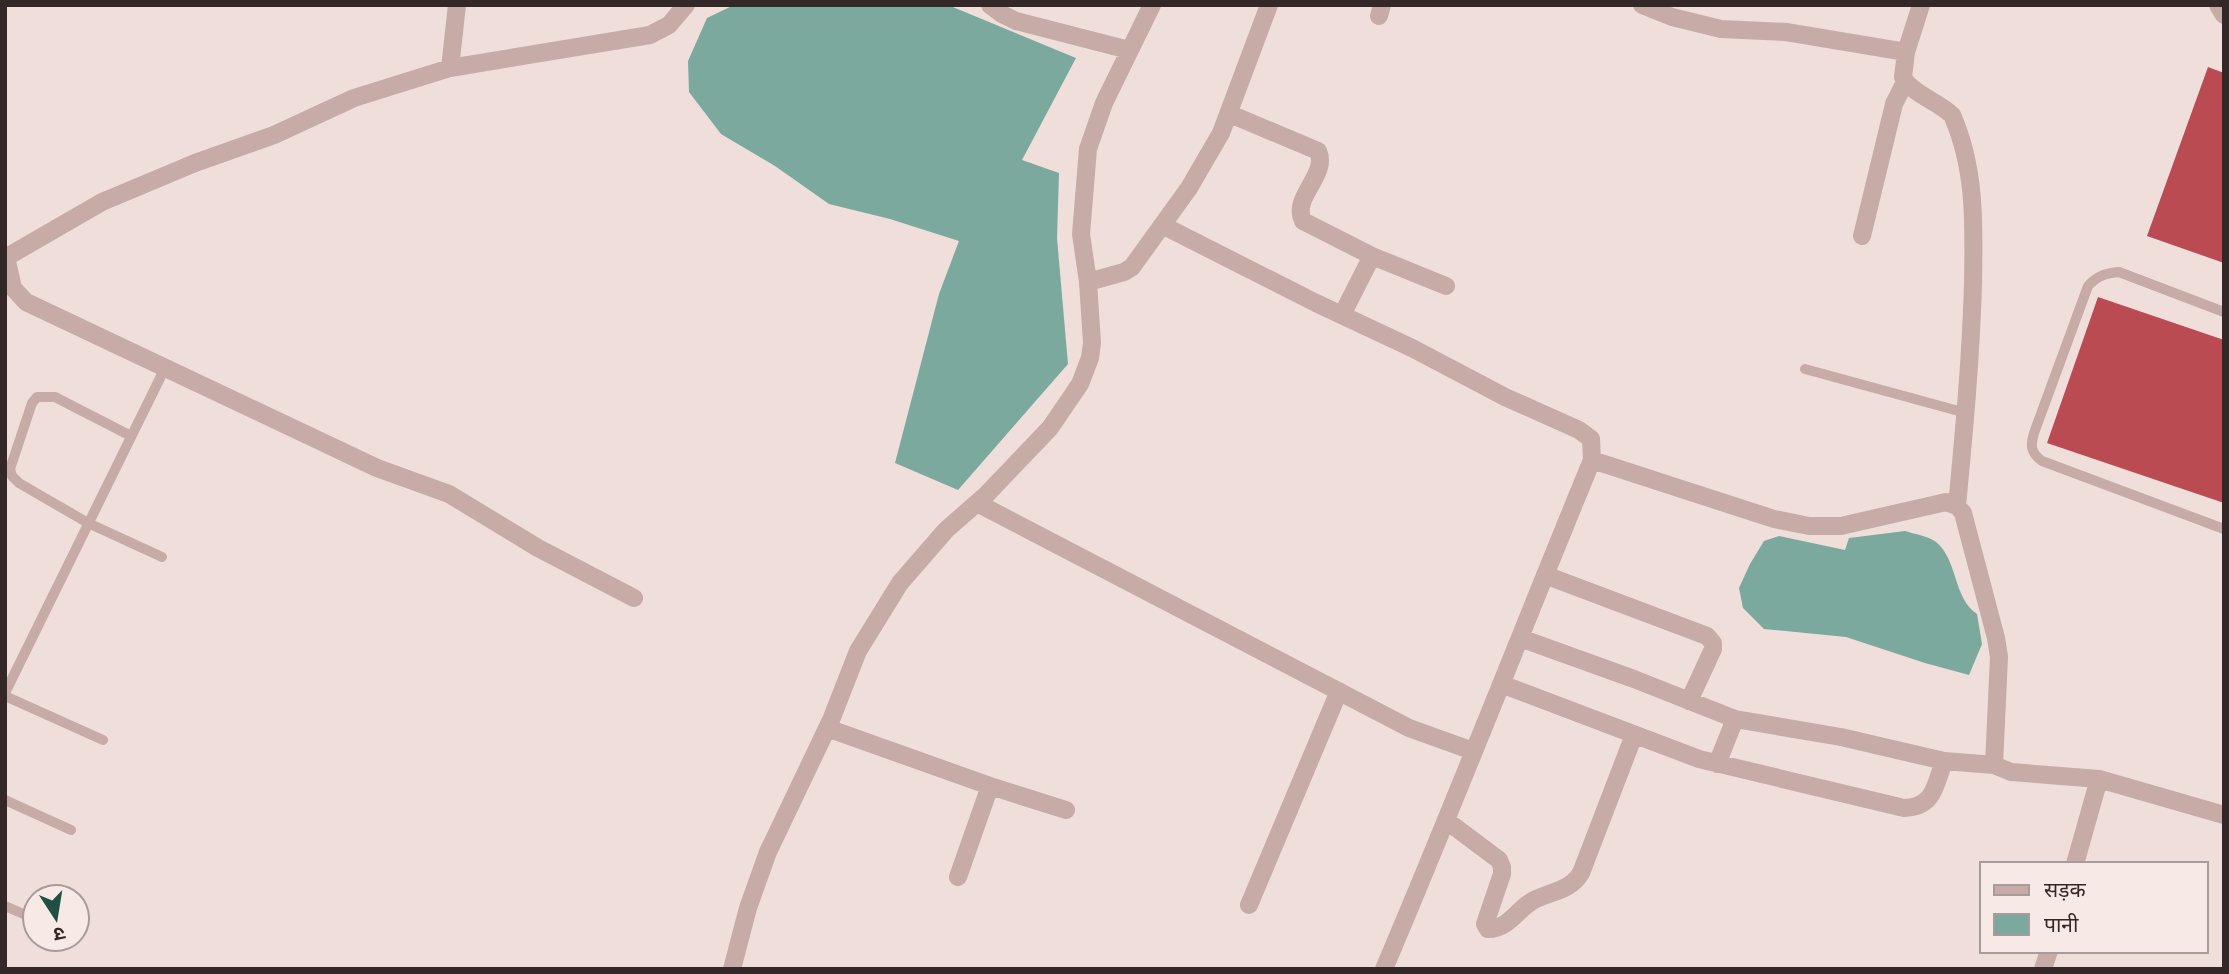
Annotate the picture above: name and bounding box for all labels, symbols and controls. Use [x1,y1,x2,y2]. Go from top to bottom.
legend [1980,862,2208,953]
text: सड़क [2044,875,2086,903]
north arrow [21,883,91,953]
text: पानी [2044,910,2079,938]
text: उ [51,922,67,948]

